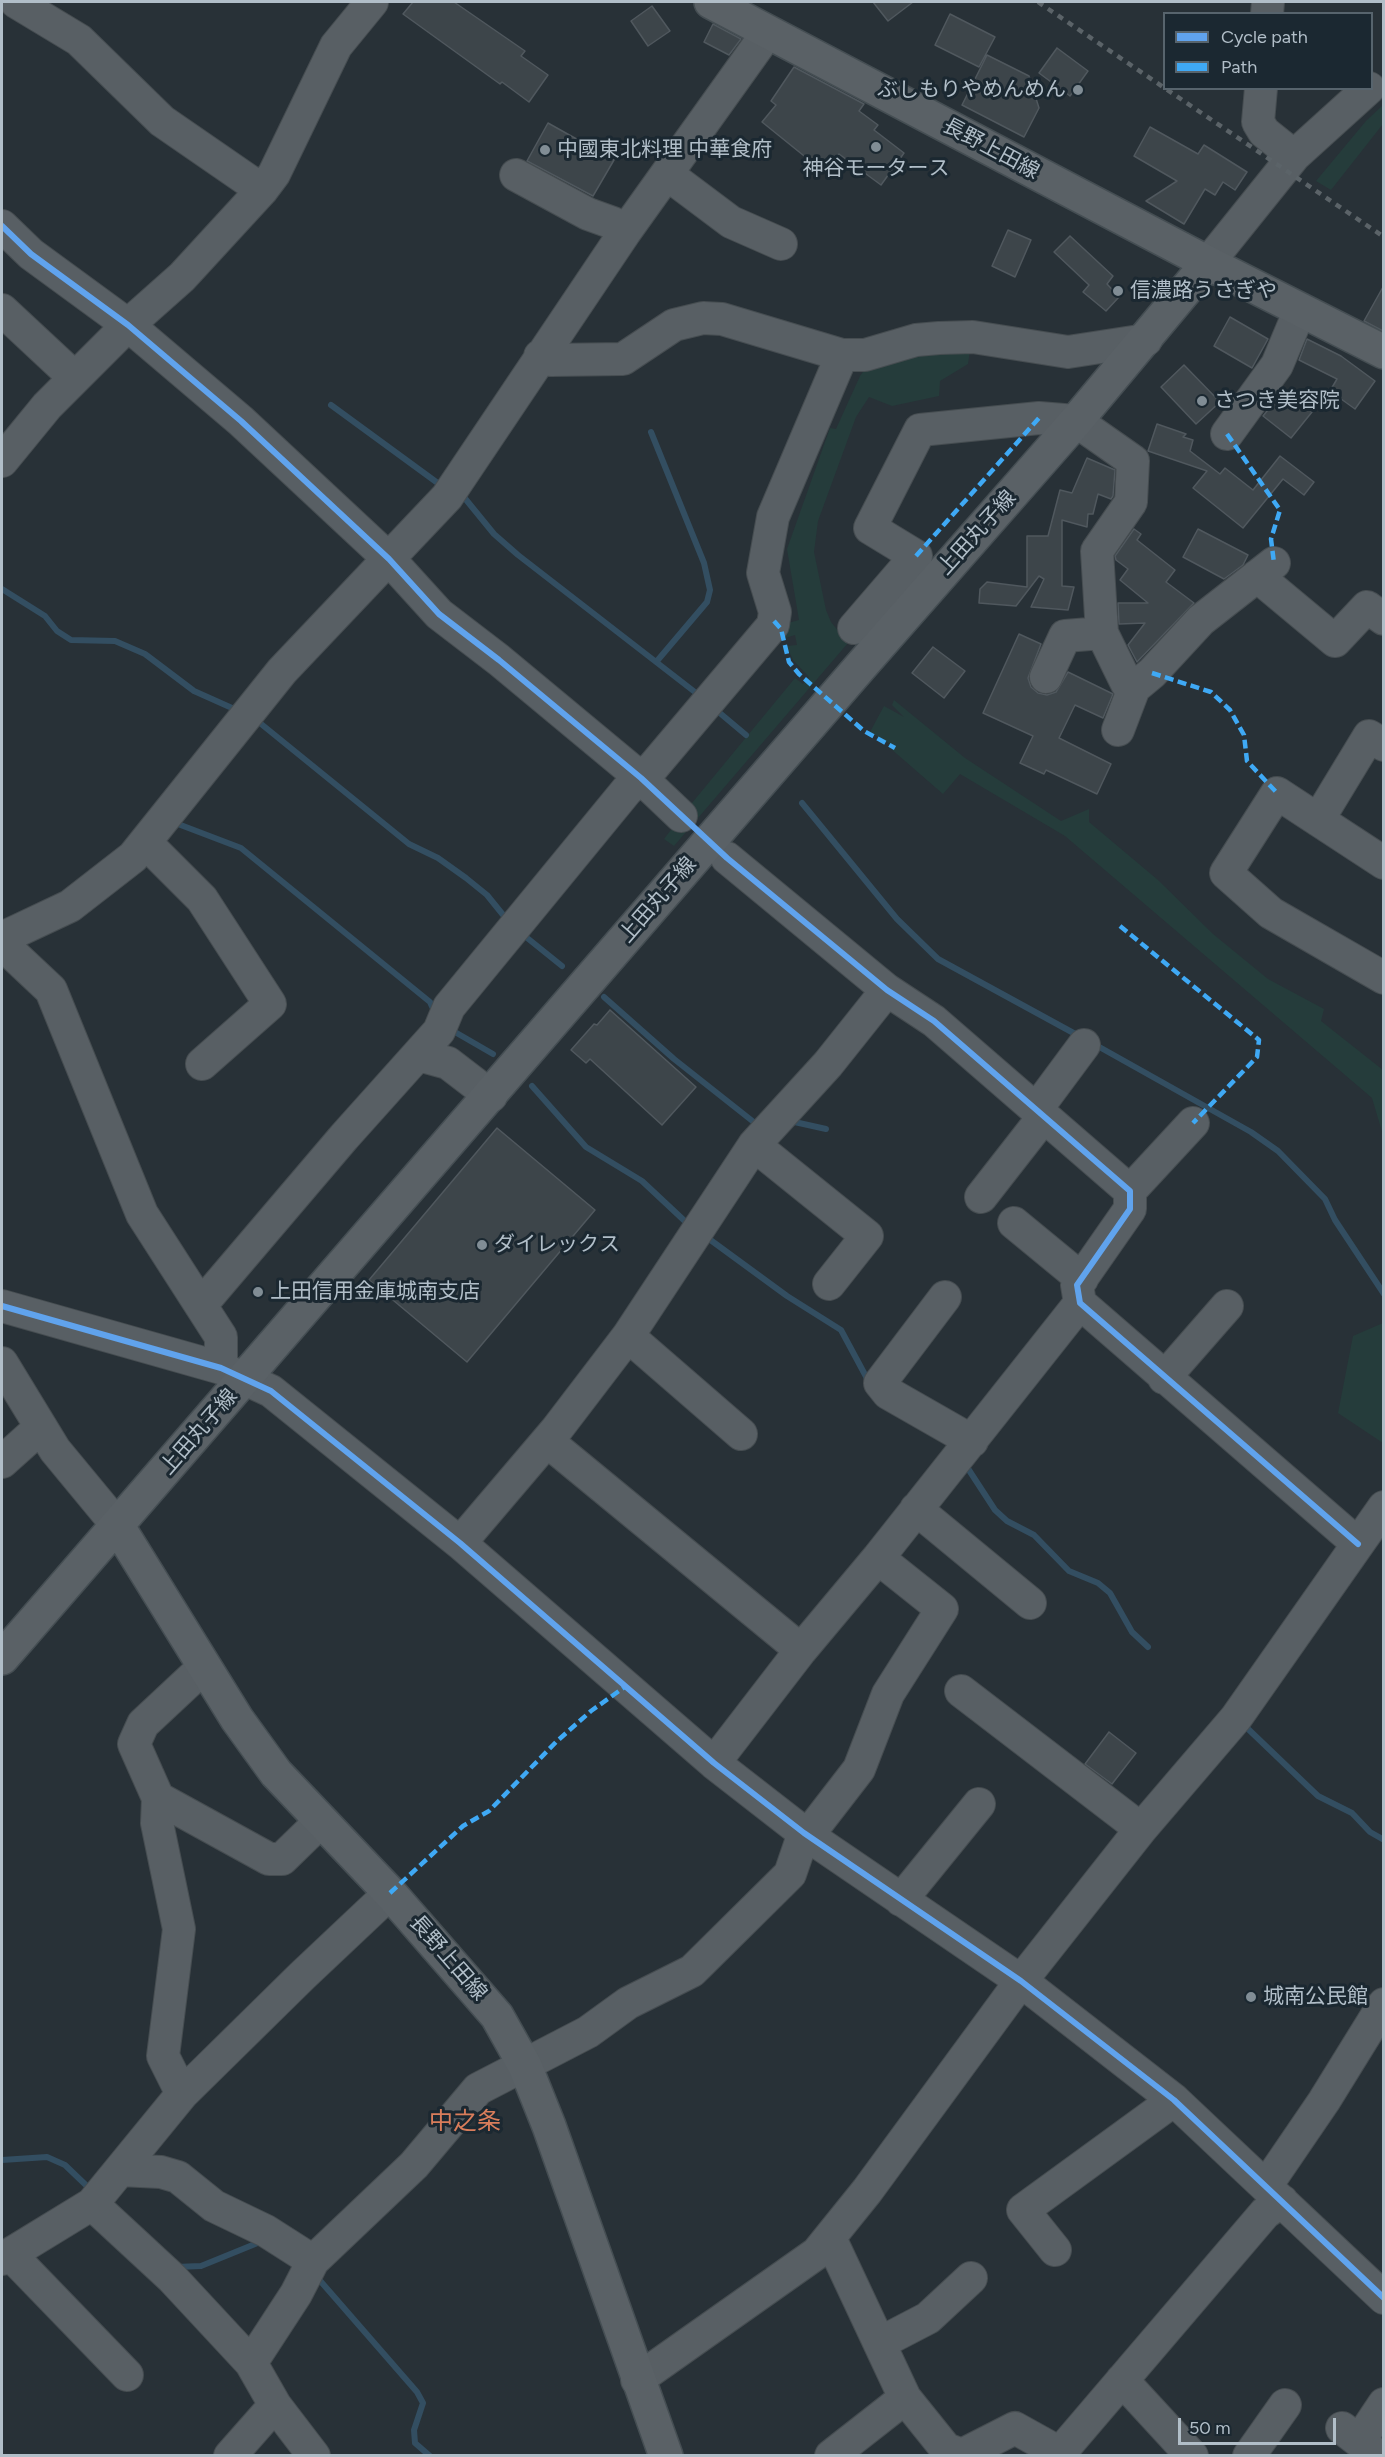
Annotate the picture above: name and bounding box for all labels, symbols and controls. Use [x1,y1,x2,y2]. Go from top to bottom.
legend [1163,12,1373,90]
text: Cycle path [1221,26,1308,48]
text: Path [1221,56,1257,78]
place label: ぶしもりやめんめん [877,77,1066,103]
marker: ぶしもりやめんめん [1071,83,1085,97]
street label: 長野上田線 [939,113,1043,185]
place label: 中國東北料理 中華食府 [557,137,772,163]
marker: 神谷モータース [869,140,883,154]
marker: 中國東北料理 中華食府 [538,143,552,157]
place label: 神谷モータース [803,156,949,182]
place label: 信濃路うさぎや [1130,278,1277,304]
marker: 信濃路うさぎや [1111,284,1125,298]
place label: さつき美容院 [1214,388,1340,414]
marker: さつき美容院 [1195,394,1209,408]
street label: 上田丸子線 [933,486,1021,580]
street label: 上田丸子線 [614,852,702,948]
place label: ダイレックス [494,1232,620,1258]
marker: ダイレックス [475,1238,489,1252]
place label: 上田信用金庫城南支店 [270,1279,480,1305]
marker: 上田信用金庫城南支店 [251,1285,265,1299]
street label: 上田丸子線 [155,1384,243,1480]
street label: 長野上田線 [404,1910,492,2006]
place label: 城南公民館 [1263,1984,1368,2010]
marker: 城南公民館 [1244,1990,1258,2004]
district label: 中之条 [429,2108,501,2136]
scale bar [1181,2406,1338,2444]
text: 50 m [1189,2417,1231,2439]

